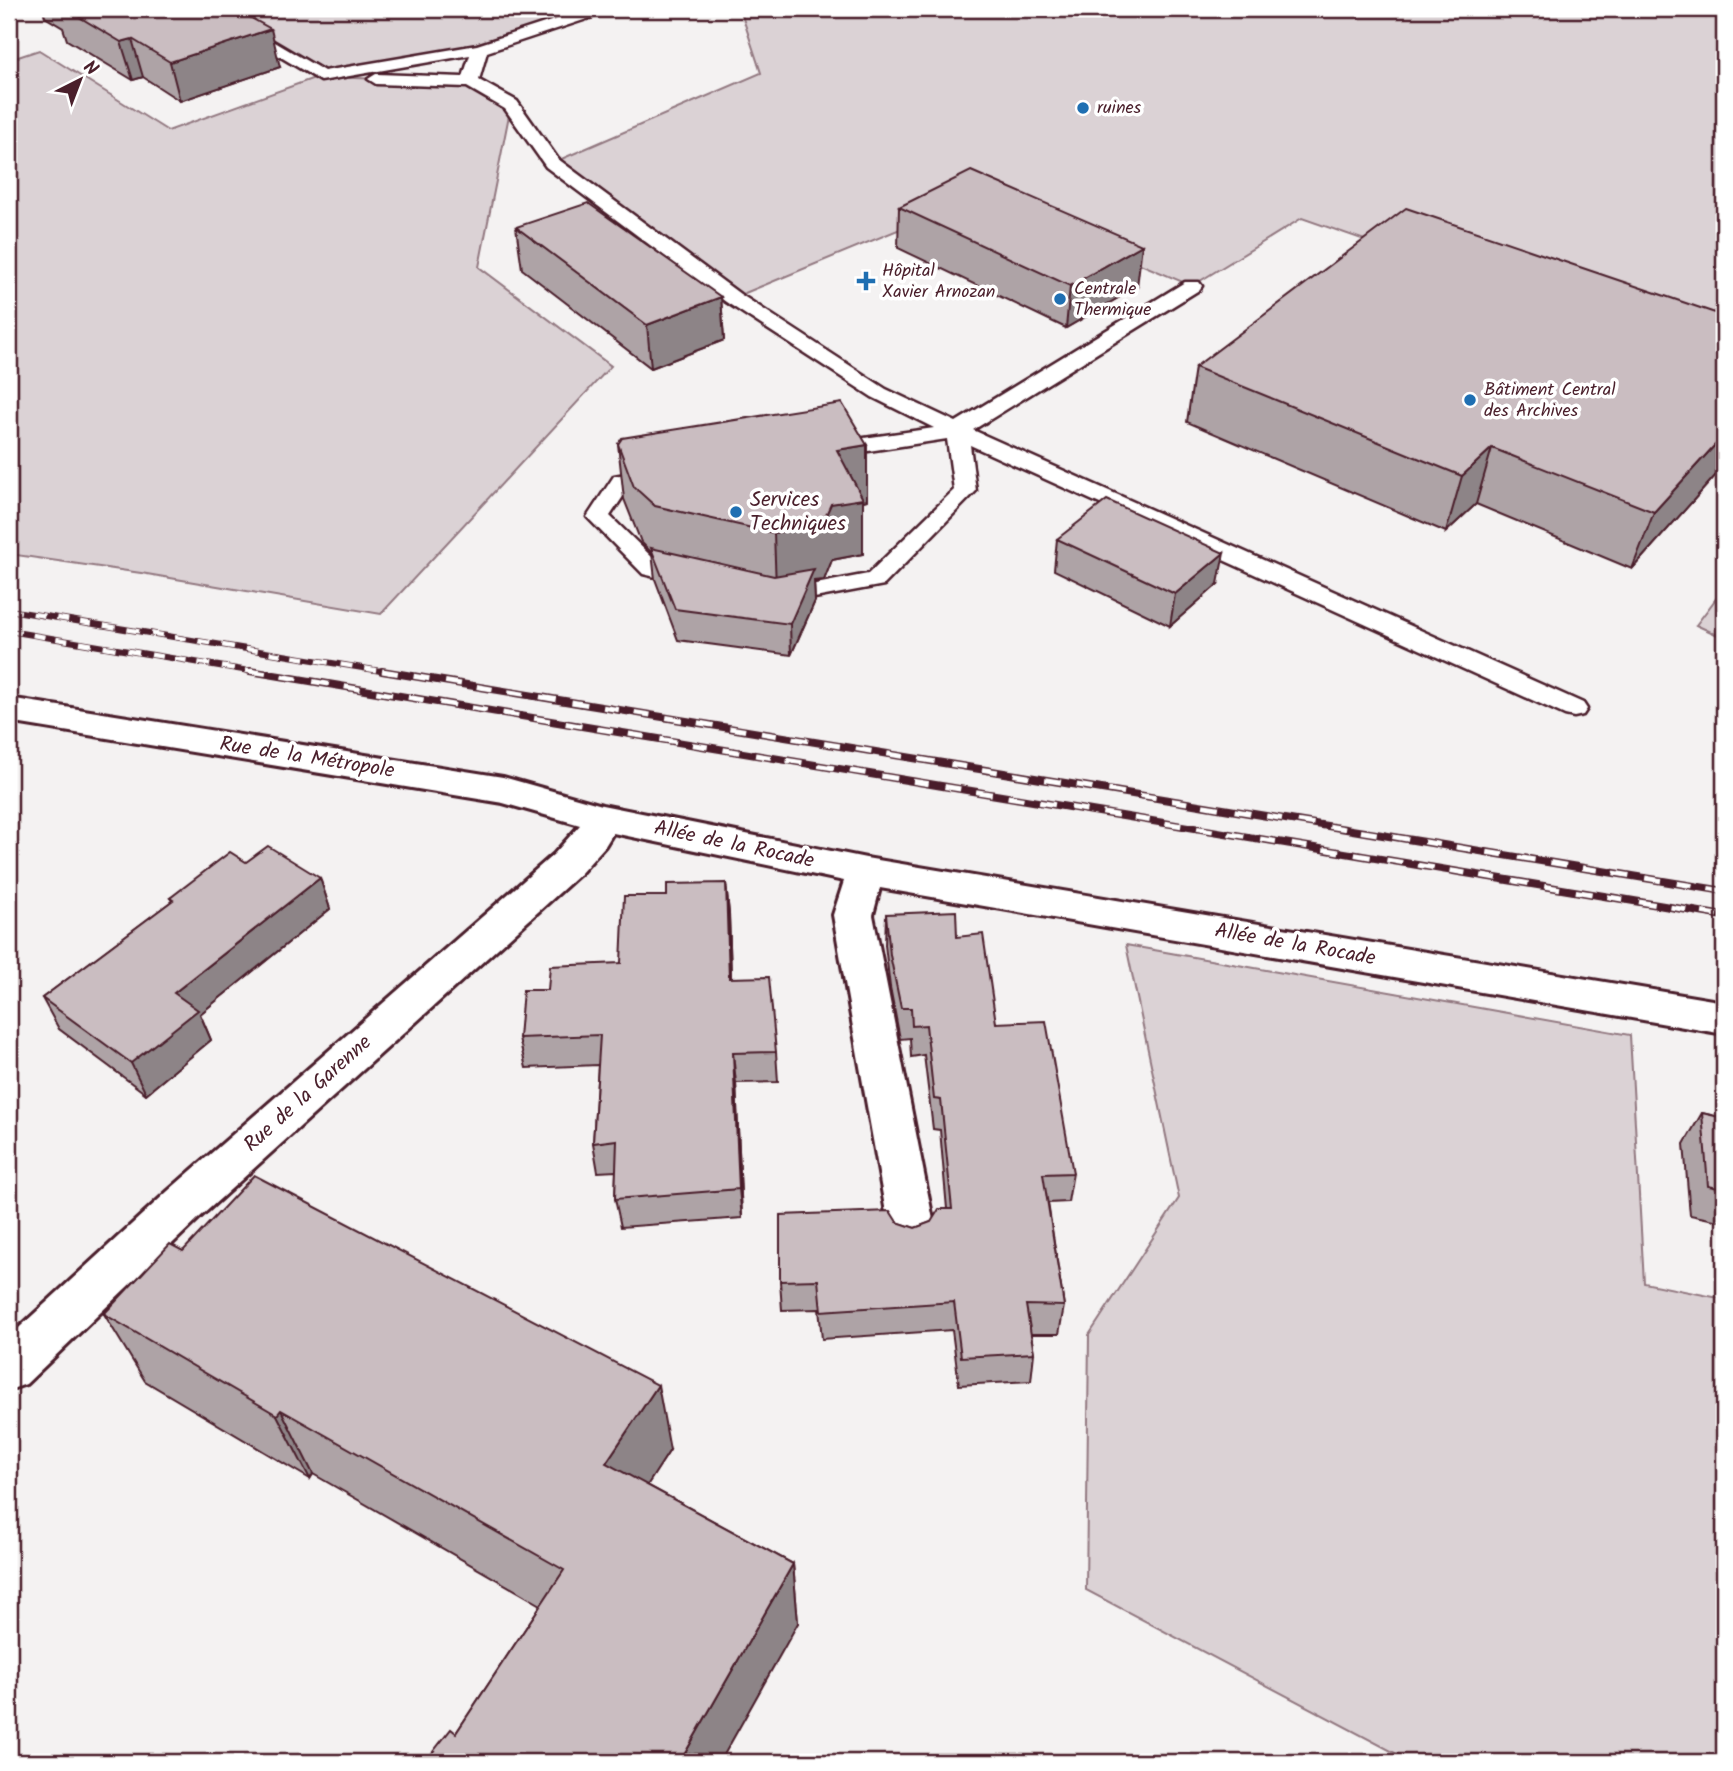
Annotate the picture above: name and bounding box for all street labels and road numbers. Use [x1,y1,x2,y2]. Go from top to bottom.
street label: Rue de la Métropole [217,728,397,788]
street label: Allée de la Rocade [651,812,818,878]
street label: Allée de la Rocade [1212,915,1379,975]
street label: Rue de la Garenne [236,1027,380,1161]

